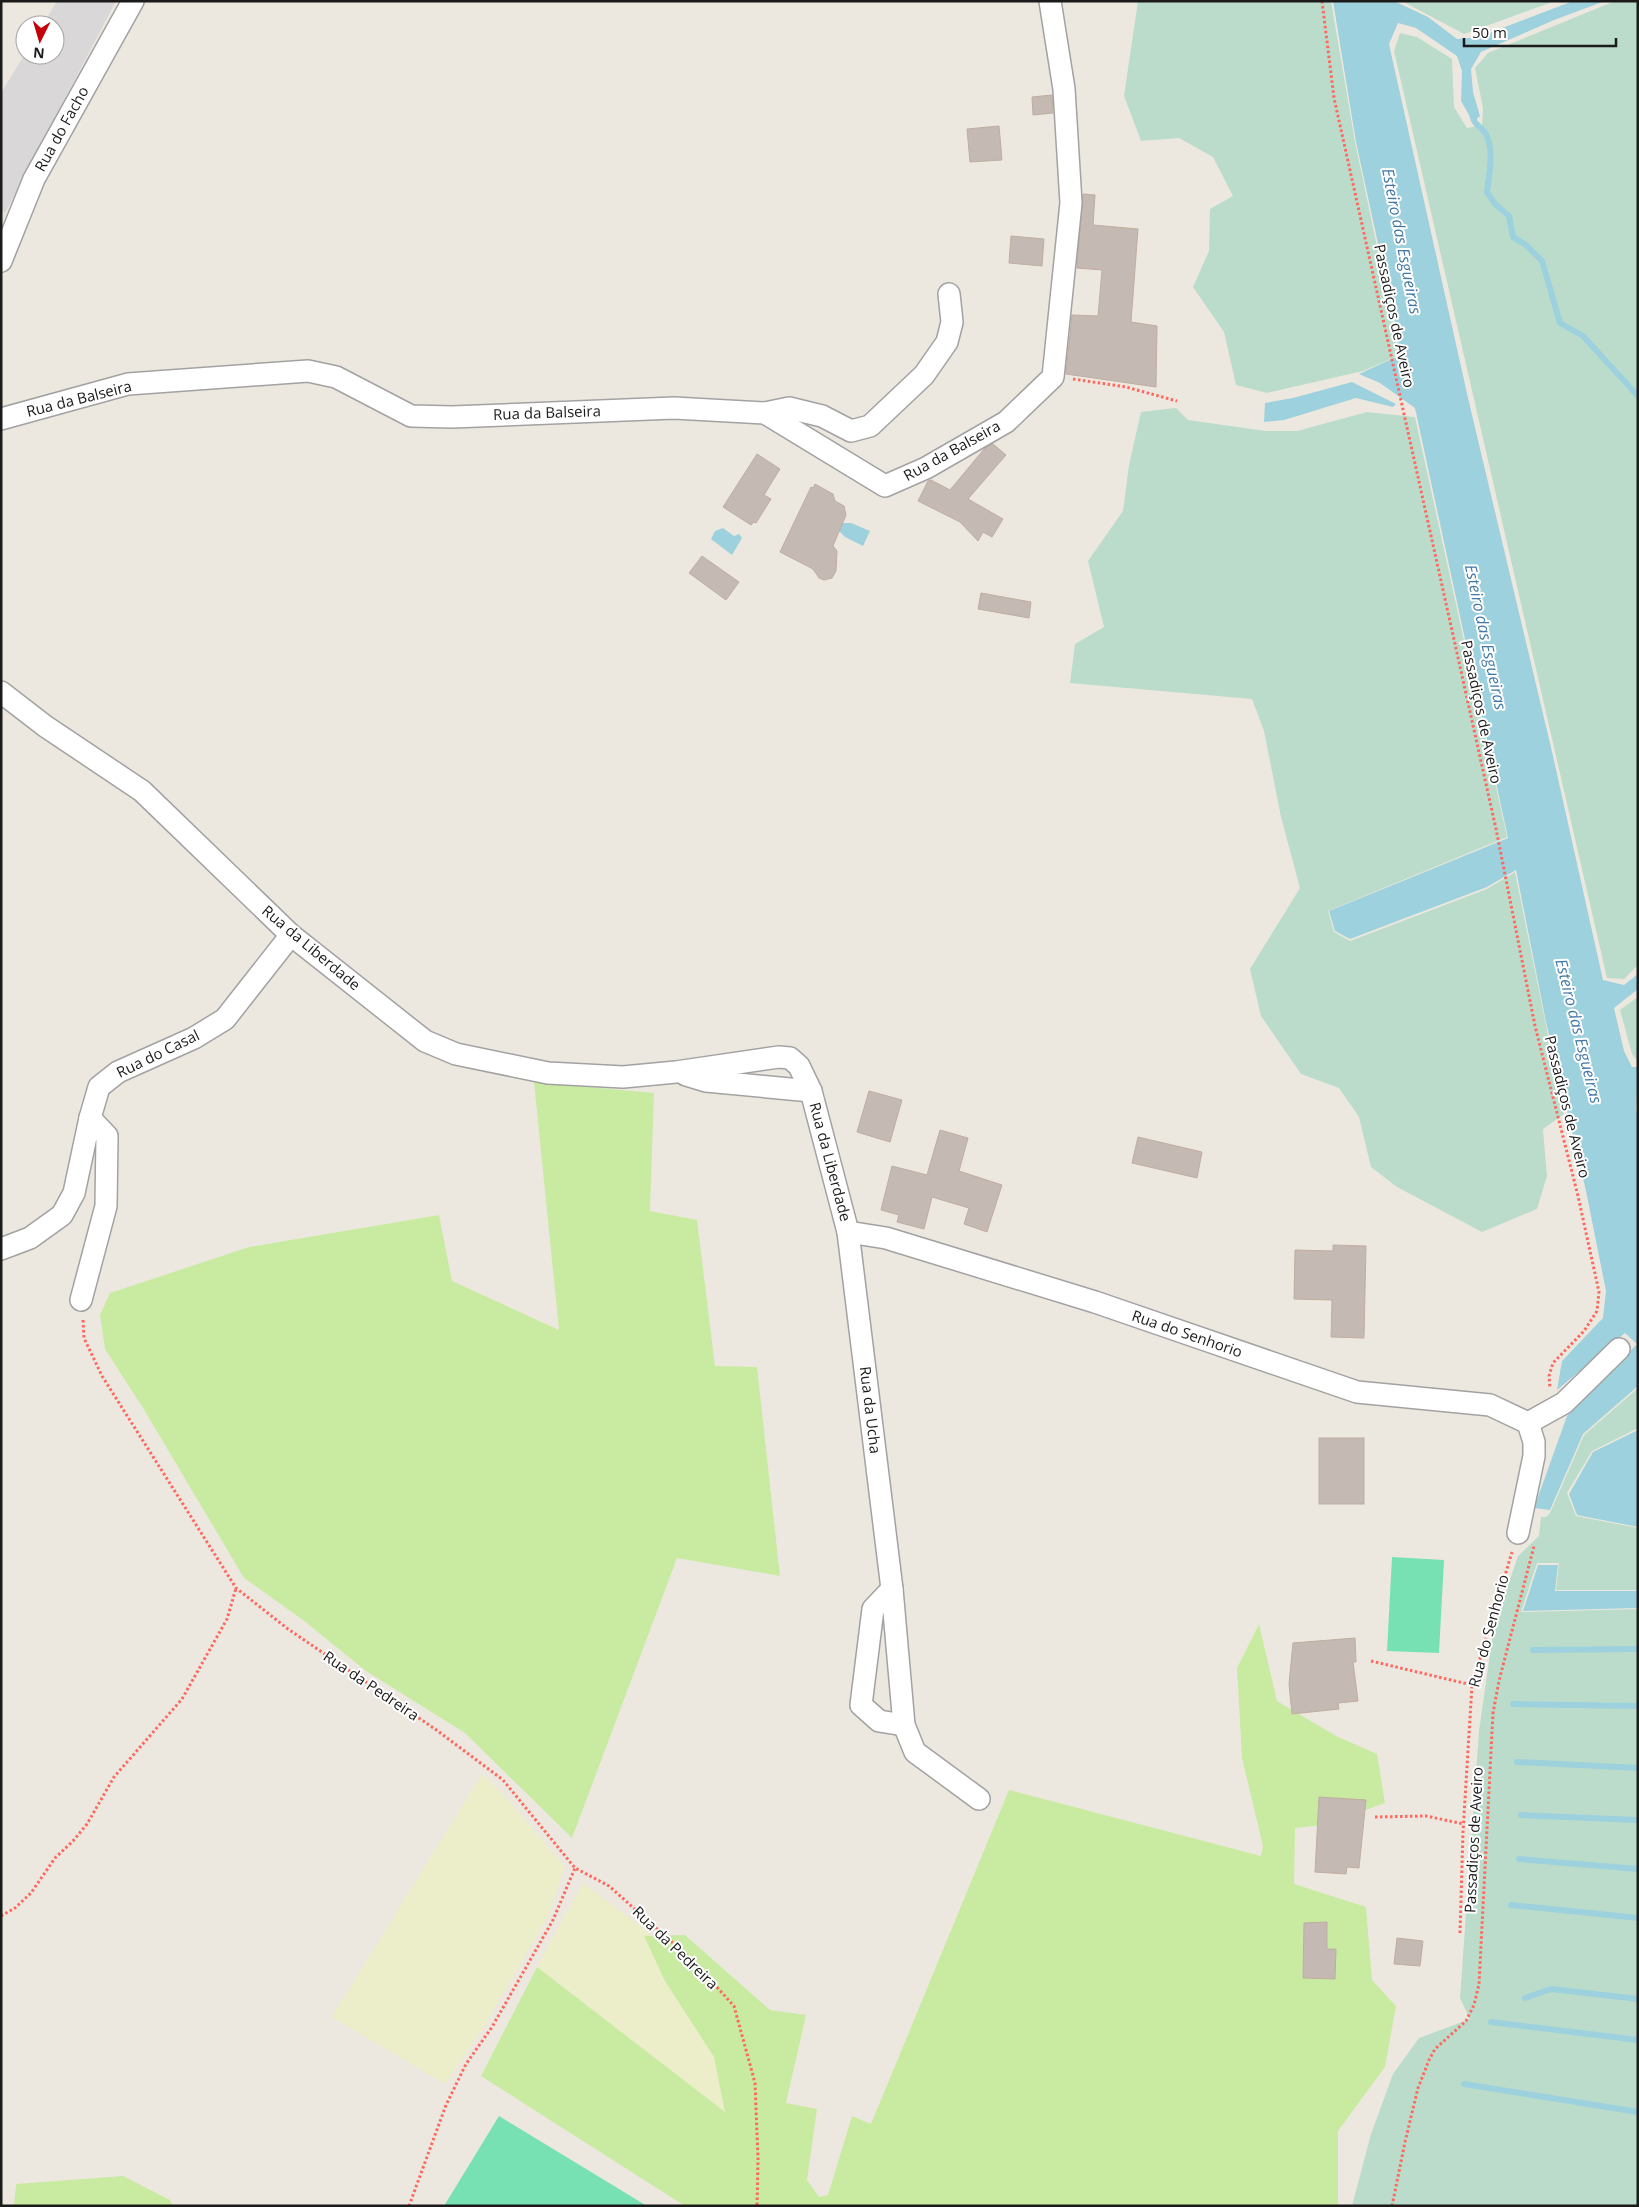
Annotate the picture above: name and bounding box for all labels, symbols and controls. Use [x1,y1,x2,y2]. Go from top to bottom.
north arrow [15,15,65,65]
scale bar [1464,15,1616,47]
text: 50 m [1472,22,1507,42]
text: N [32,43,45,63]
street label: Rua do Facho [30,82,93,175]
water label: Esteiro das Esgueiras [1377,166,1427,316]
street label: Passadiços de Aveiro [1370,242,1420,389]
street label: Rua da Balseira [24,375,133,421]
street label: Rua da Balseira [493,400,601,424]
street label: Rua da Balseira [900,415,1003,485]
water label: Esteiro das Esgueiras [1460,562,1512,712]
street label: Passadiços de Aveiro [1457,638,1507,785]
street label: Rua da Liberdade [258,900,365,994]
water label: Esteiro das Esgueiras [1550,956,1608,1106]
street label: Rua do Casal [113,1024,202,1082]
street label: Passadiços de Aveiro [1541,1033,1595,1180]
street label: Rua da Liberdade [805,1100,856,1224]
street label: Rua do Senhorio [1129,1305,1245,1361]
street label: Rua da Ucha [856,1365,886,1455]
street label: Rua do Senhorio [1463,1572,1513,1689]
street label: Rua da Pedreira [320,1646,423,1725]
street label: Passadiços de Aveiro [1459,1767,1487,1913]
street label: Rua da Pedreira [629,1901,723,1993]

